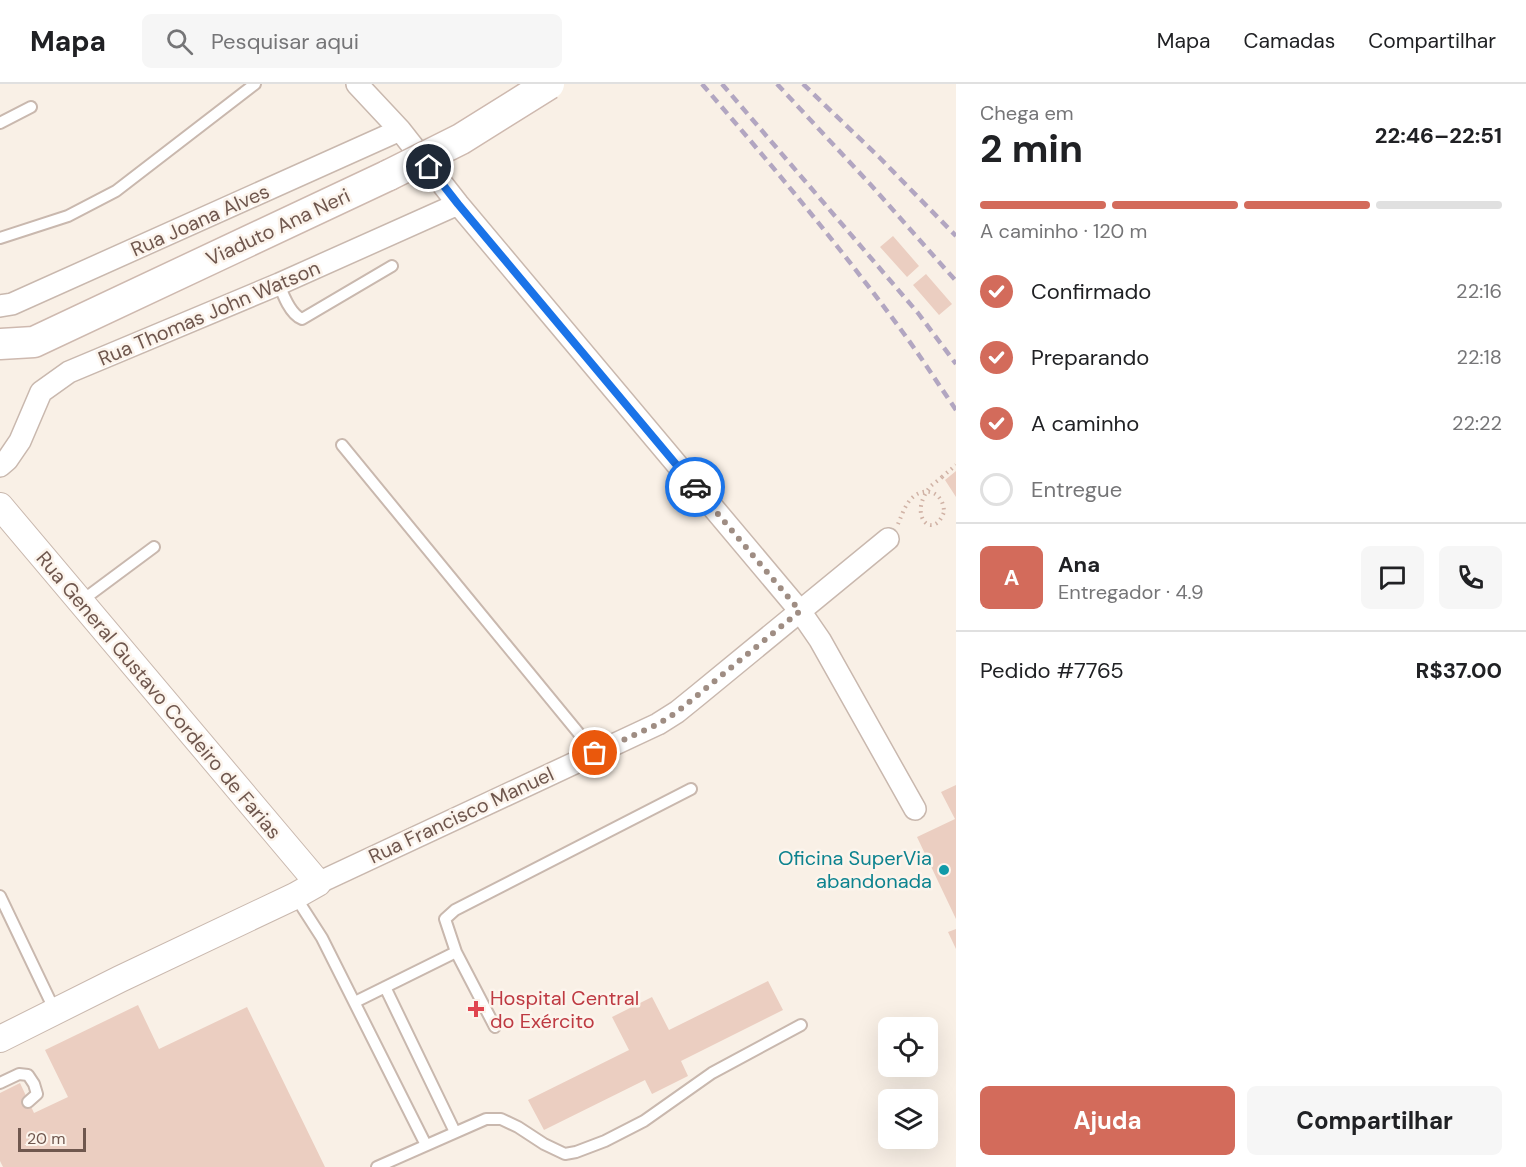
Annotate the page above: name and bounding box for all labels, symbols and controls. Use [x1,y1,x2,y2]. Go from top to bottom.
search box [142,14,562,68]
text: Mapa [30,23,106,60]
icon: search [163,25,196,58]
text: Pesquisar aqui [211,27,359,56]
text: Mapa [1157,27,1210,55]
text: Camadas [1243,27,1335,55]
text: Compartilhar [1368,27,1496,55]
text: Chega em [980,100,1074,126]
text: 22:46–22:51 [1375,121,1502,150]
text: 2 min [980,123,1083,174]
pin [403,141,454,192]
icon: home [412,150,445,183]
street label: Rua Joana Alves [127,178,273,262]
street label: Viaduto Ana Neri [202,182,354,272]
text: A caminho · 120 m [980,218,1147,244]
street label: Rua Thomas John Watson [94,254,324,372]
icon: check [980,275,1013,308]
text: Confirmado [1031,277,1151,306]
text: 22:16 [1456,278,1502,304]
icon: check [980,341,1013,374]
text: Preparando [1031,343,1149,372]
text: 22:18 [1457,344,1502,370]
icon: check [980,407,1013,440]
text: A caminho [1031,409,1139,438]
text: 22:22 [1452,410,1502,436]
courier [665,457,725,517]
icon: car [679,471,712,504]
text: Entregue [1031,475,1122,504]
street label: Rua General Gustavo Cordeiro de Farias [31,546,287,844]
button: chat [1361,546,1424,609]
button: phone [1439,546,1502,609]
text: Ana [1058,550,1100,579]
text: A [1004,563,1019,592]
text: Entregador · 4.9 [1058,579,1203,605]
text: Pedido #7765 [980,656,1124,685]
text: R$37.00 [1416,656,1502,685]
pin [569,727,620,778]
icon: bag [578,736,611,769]
street label: Rua Francisco Manuel [364,761,558,869]
place label: Oficina SuperVia abandonada [778,845,932,894]
marker: Oficina SuperVia abandonada [937,863,951,877]
place label: Hospital Central do Exército [490,985,639,1034]
marker: Hospital Central do Exército [467,1000,485,1018]
map controls [878,1017,938,1149]
button: locate [878,1017,938,1077]
button: Ajuda [980,1086,1235,1155]
button: Compartilhar [1247,1086,1502,1155]
button: layers [878,1089,938,1149]
scale bar [18,1125,86,1152]
text: 20 m [27,1128,66,1149]

